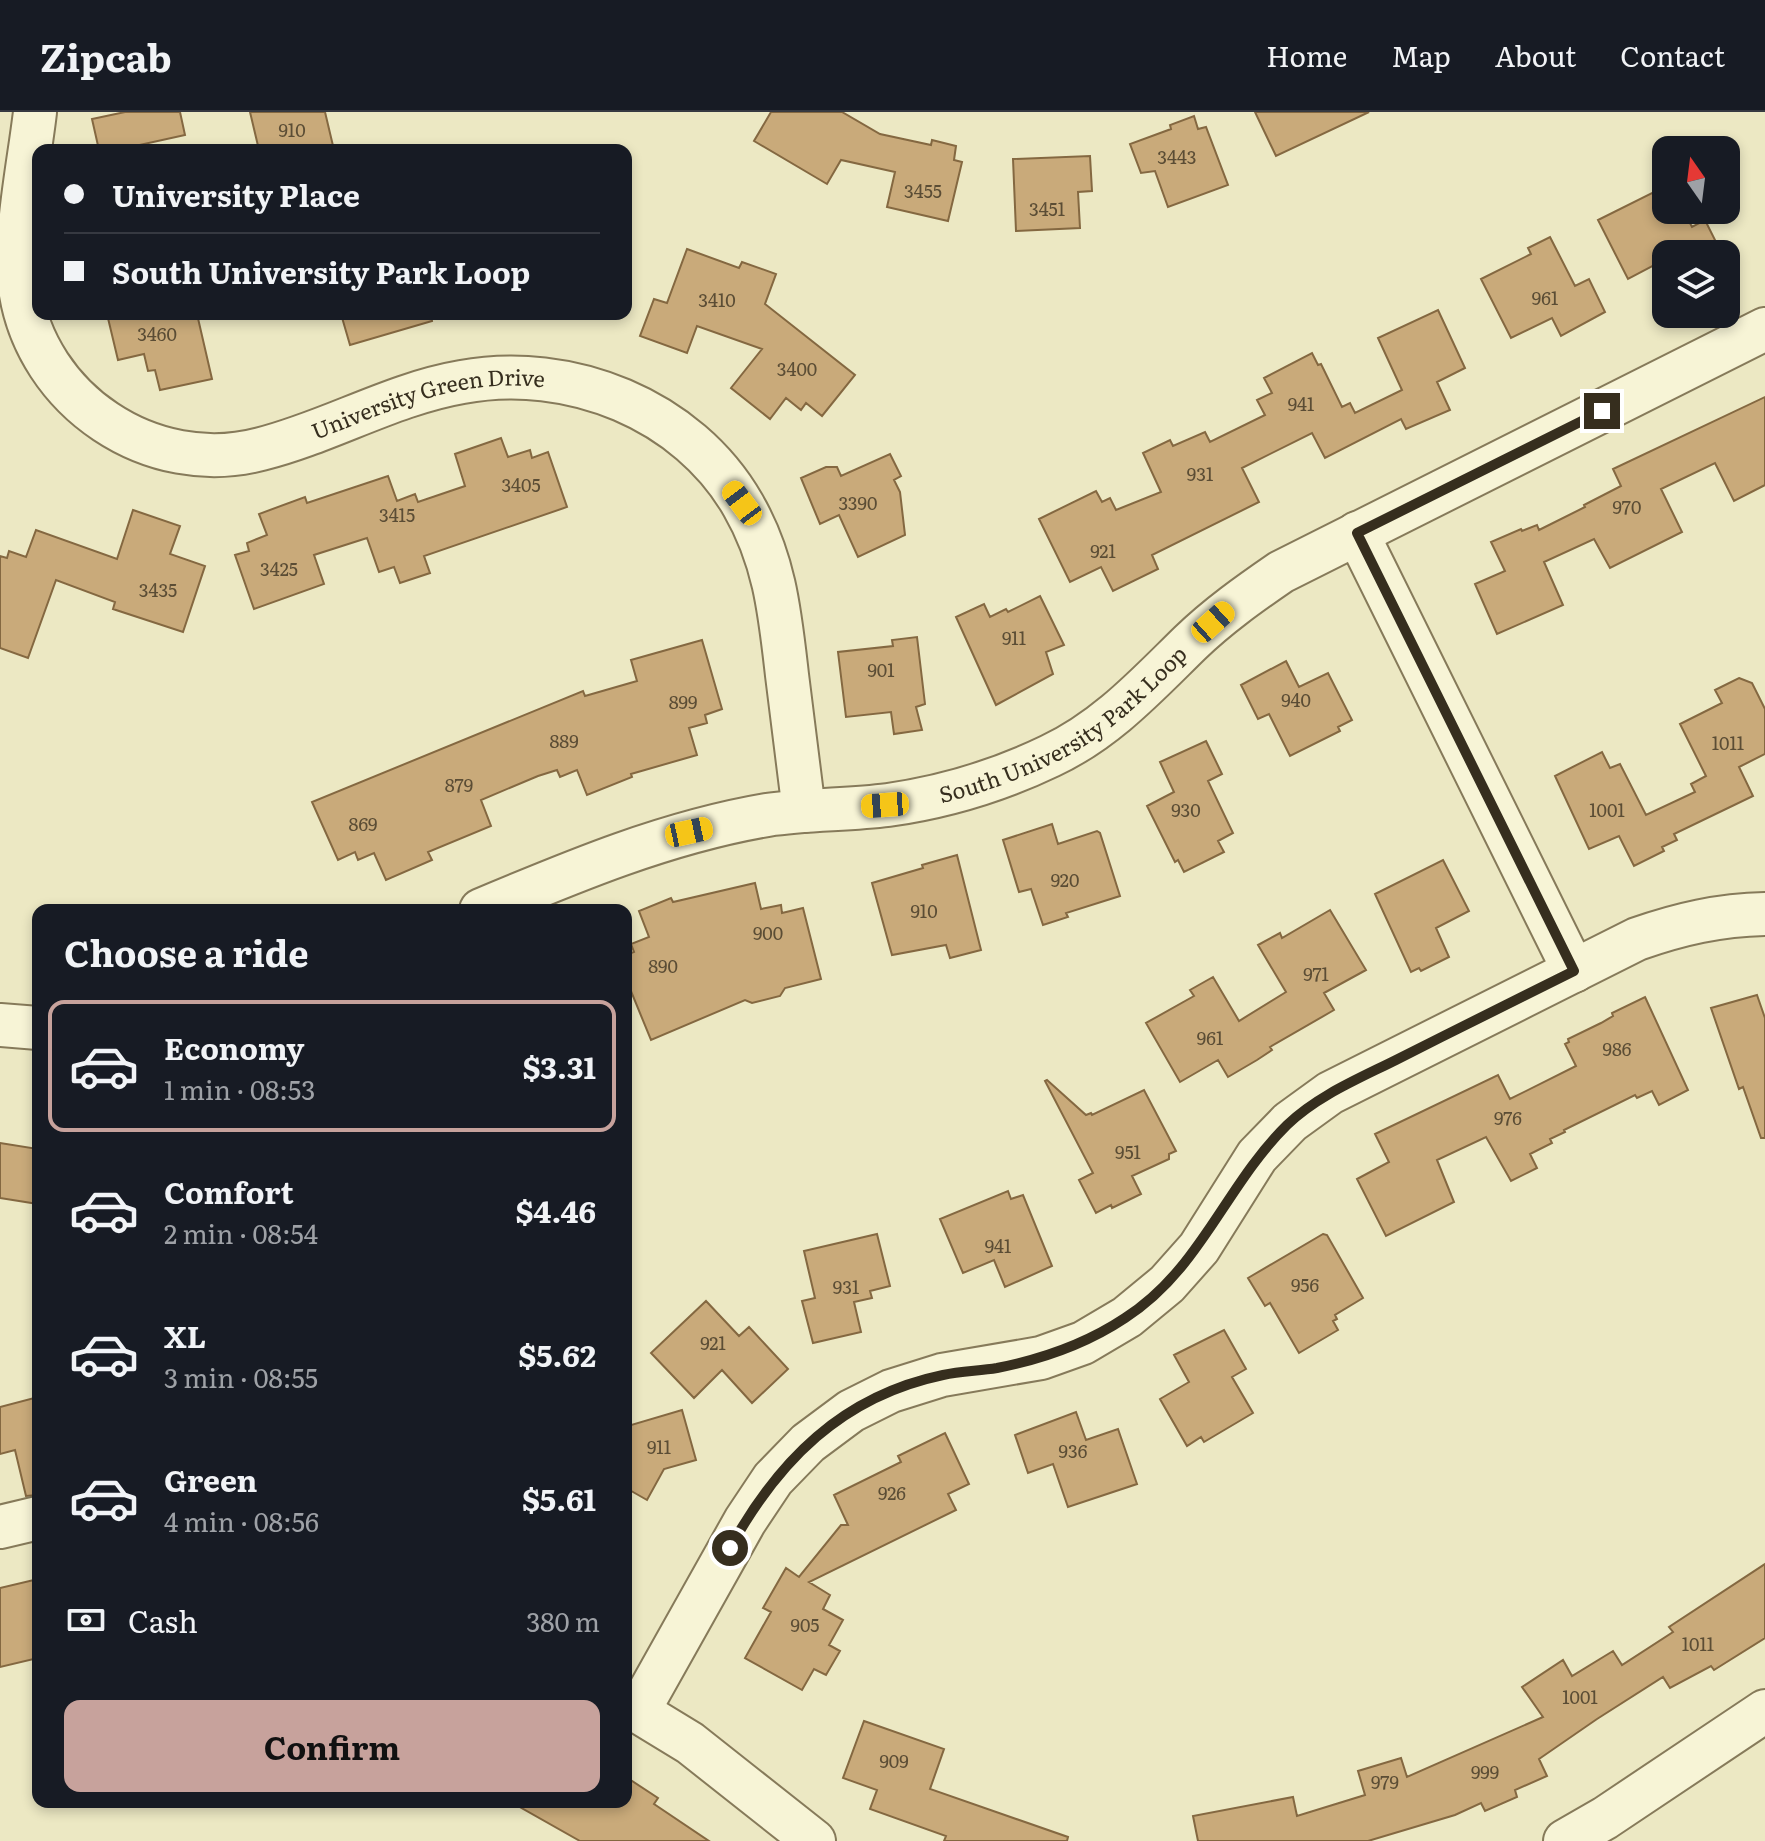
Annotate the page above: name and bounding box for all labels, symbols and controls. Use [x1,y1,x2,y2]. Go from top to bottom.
text: Zipcab [40,27,172,84]
text: Home [1266,34,1347,76]
text: Map [1391,34,1451,76]
text: About [1495,34,1576,76]
text: Contact [1620,34,1725,76]
house number: 910 [278,116,306,143]
north arrow [1652,136,1740,224]
map controls [1652,136,1740,328]
house number: 3443 [1157,143,1197,170]
text: University Place [112,172,360,216]
house number: 3455 [904,177,942,204]
house number: 3451 [1029,195,1065,222]
button: layers [1652,240,1740,328]
text: South University Park Loop [112,249,530,293]
house number: 961 [1532,284,1558,311]
house number: 3410 [698,286,736,313]
house number: 3460 [137,320,177,347]
house number: 3400 [777,355,817,382]
street label: University Green Drive [306,359,547,447]
house number: 941 [1288,390,1314,417]
route end [1584,393,1620,429]
house number: 931 [1187,460,1213,487]
house number: 3405 [501,471,541,498]
car [718,477,766,529]
house number: 3390 [839,489,877,516]
house number: 970 [1613,493,1641,520]
house number: 3415 [379,501,415,528]
house number: 921 [1090,537,1116,564]
house number: 3425 [260,555,298,582]
house number: 3435 [139,576,177,603]
car [1187,597,1239,647]
house number: 911 [1002,624,1026,651]
street label: South University Park Loop [935,637,1193,810]
house number: 901 [867,656,895,683]
house number: 940 [1281,686,1311,713]
house number: 899 [669,688,697,715]
house number: 889 [549,727,579,754]
house number: 1011 [1712,729,1744,756]
house number: 879 [445,771,473,798]
car [860,791,910,819]
house number: 930 [1171,796,1201,823]
house number: 1001 [1589,796,1625,823]
house number: 869 [349,810,378,837]
car [663,815,715,849]
house number: 920 [1051,866,1079,893]
house number: 910 [910,897,938,924]
house number: 900 [753,919,783,946]
text: Choose a ride [64,925,309,978]
house number: 890 [648,952,678,979]
house number: 971 [1303,960,1329,987]
house number: 961 [1197,1024,1223,1051]
text: Economy [164,1025,304,1069]
icon: car [68,1030,140,1102]
house number: 986 [1603,1035,1632,1062]
text: $3.31 [522,1044,596,1088]
text: 1 min · 08:53 [164,1069,315,1108]
house number: 976 [1494,1104,1522,1131]
house number: 951 [1115,1138,1141,1165]
text: Comfort [164,1169,294,1213]
icon: car [68,1174,140,1246]
text: $4.46 [515,1188,596,1232]
text: 2 min · 08:54 [164,1213,318,1252]
house number: 941 [985,1232,1011,1259]
house number: 956 [1291,1271,1319,1298]
house number: 931 [833,1273,859,1300]
text: XL [164,1313,206,1357]
icon: car [68,1318,140,1390]
house number: 921 [700,1329,726,1356]
text: $5.62 [518,1332,596,1376]
text: 3 min · 08:55 [164,1357,318,1396]
house number: 911 [647,1433,671,1460]
house number: 936 [1059,1437,1088,1464]
text: Green [164,1457,257,1501]
icon: car [68,1462,140,1534]
text: $5.61 [522,1476,596,1520]
house number: 926 [878,1479,906,1506]
text: 4 min · 08:56 [164,1501,319,1540]
route start [712,1530,748,1566]
icon: cash [64,1598,108,1642]
text: Cash [128,1598,198,1642]
text: 380 m [526,1601,600,1640]
house number: 905 [791,1611,819,1638]
house number: 1011 [1682,1630,1714,1657]
house number: 1001 [1562,1683,1598,1710]
button: Confirm [64,1700,600,1792]
house number: 909 [879,1747,909,1774]
house number: 999 [1471,1758,1499,1785]
house number: 979 [1371,1768,1399,1795]

